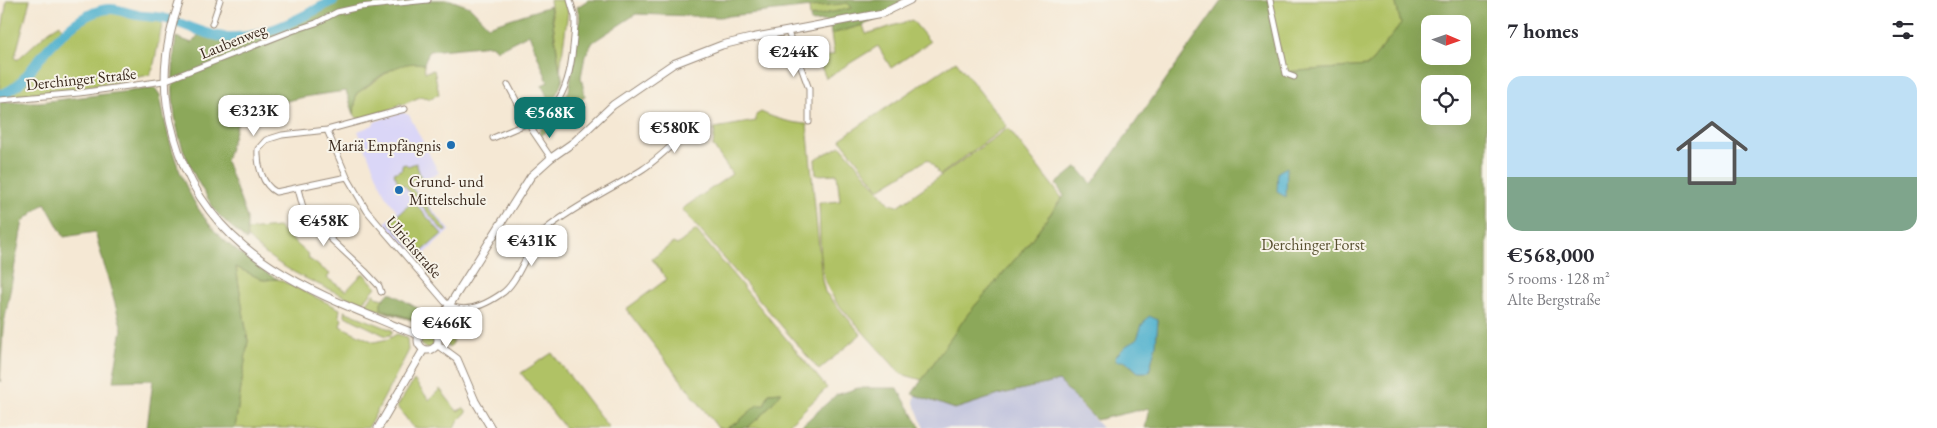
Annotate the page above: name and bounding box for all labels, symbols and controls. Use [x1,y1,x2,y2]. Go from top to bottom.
north arrow [1421,15,1471,65]
map controls [1421,15,1471,125]
icon: filters [1889,16,1917,44]
text: 7 homes [1507,17,1579,44]
street label: Laubenweg [196,18,271,64]
pin: €244K [759,36,829,78]
text: €244K [769,41,819,62]
street label: Derchinger Straße [25,63,137,95]
button: locate [1421,75,1471,125]
pin: €323K [219,94,289,137]
pin: €568K [515,96,585,139]
text: €323K [229,100,279,121]
text: €568K [525,102,575,123]
icon: home [1667,108,1757,198]
pin: €580K [640,112,710,154]
text: €580K [650,117,700,138]
place label: Mariä Empfängnis [328,135,441,156]
marker: Mariä Empfängnis [445,139,457,151]
place label: Grund- und Mittelschule [409,171,486,210]
marker: Grund- und Mittelschule [393,184,405,196]
pin: €458K [289,204,359,247]
text: €458K [299,210,349,231]
street label: Ulrichstraße [381,211,447,283]
pin: €431K [497,224,567,267]
text: €431K [507,230,557,251]
park label: Derchinger Forst [1261,234,1365,255]
text: €568,000 [1507,241,1594,268]
text: 5 rooms · 128 m² [1507,268,1610,289]
text: Alte Bergstraße [1507,289,1601,310]
pin: €466K [412,306,482,349]
text: €466K [422,312,472,333]

